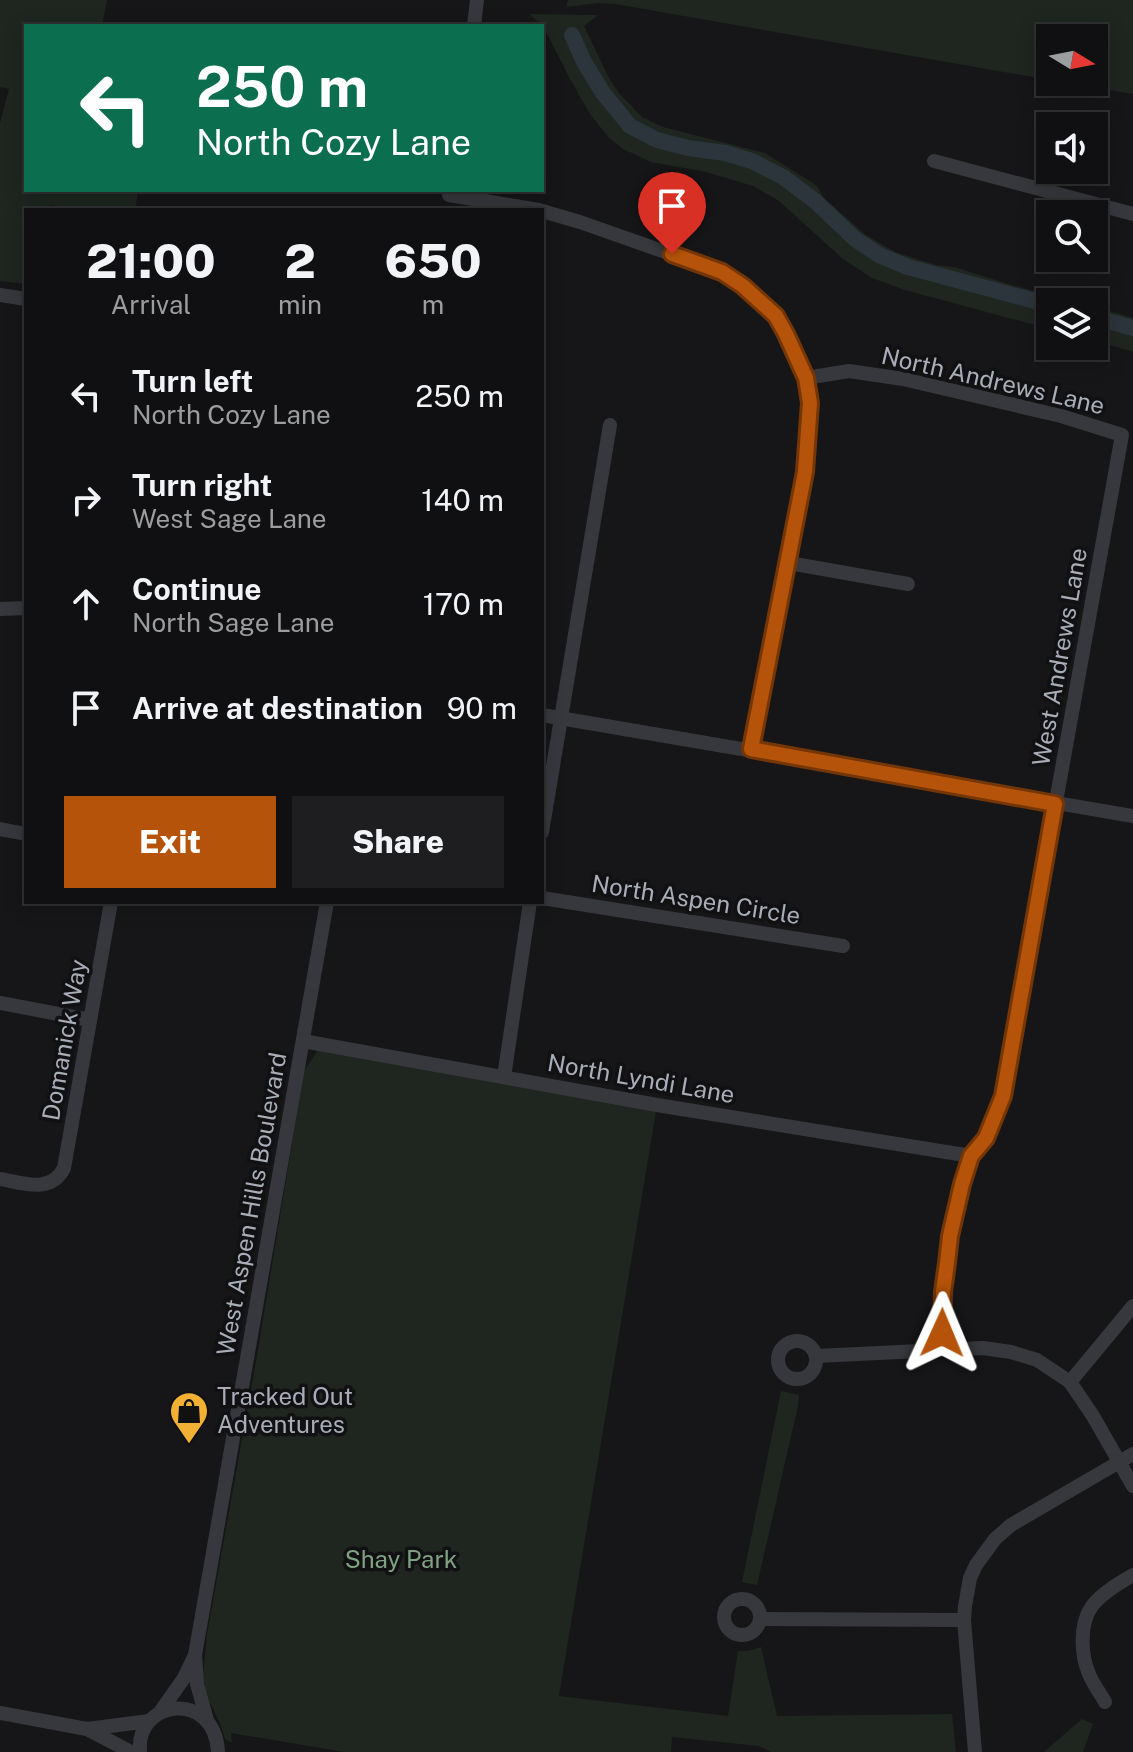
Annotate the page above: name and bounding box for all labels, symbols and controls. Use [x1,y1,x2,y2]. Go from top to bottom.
north arrow [1036,24,1108,96]
map controls [1036,24,1108,360]
text: 250 m [196,54,368,120]
icon: left [64,56,168,160]
button: sound [1036,112,1108,184]
text: North Cozy Lane [196,121,471,163]
pin [638,172,706,254]
icon: arrive [650,184,694,228]
button: search [1036,200,1108,272]
text: 21:00 [86,232,216,289]
text: 2 [284,232,316,289]
text: 650 [384,232,482,289]
button: layers [1036,288,1108,360]
text: Arrival [111,289,191,320]
text: min [278,289,322,320]
text: m [422,289,444,320]
street label: North Andrews Lane [879,341,1107,419]
text: Turn left [132,363,253,399]
icon: left [64,374,108,418]
text: 250 m [415,378,504,414]
text: North Cozy Lane [132,399,331,430]
text: Turn right [132,467,272,503]
icon: right [64,478,108,522]
text: 140 m [421,482,504,518]
text: West Sage Lane [132,503,327,534]
street label: West Andrews Lane [1026,546,1092,768]
text: Continue [132,571,262,607]
icon: ahead [64,582,108,626]
text: 170 m [423,586,504,622]
text: North Sage Lane [132,607,334,638]
icon: arrive [64,686,108,730]
text: Arrive at destination [132,690,423,726]
text: 90 m [447,690,517,726]
button: Exit [64,796,276,888]
button: Share [292,796,504,888]
street label: North Aspen Circle [590,869,803,929]
street label: Domanick Way [36,957,92,1123]
street label: North Lyndi Lane [545,1048,737,1108]
street label: West Aspen Hills Boulevard [211,1050,291,1358]
position arrow [900,1291,984,1375]
place label: Tracked Out Adventures [217,1382,353,1438]
shop icon: Tracked Out Adventures [168,1390,210,1445]
park label: Shay Park [345,1545,457,1573]

